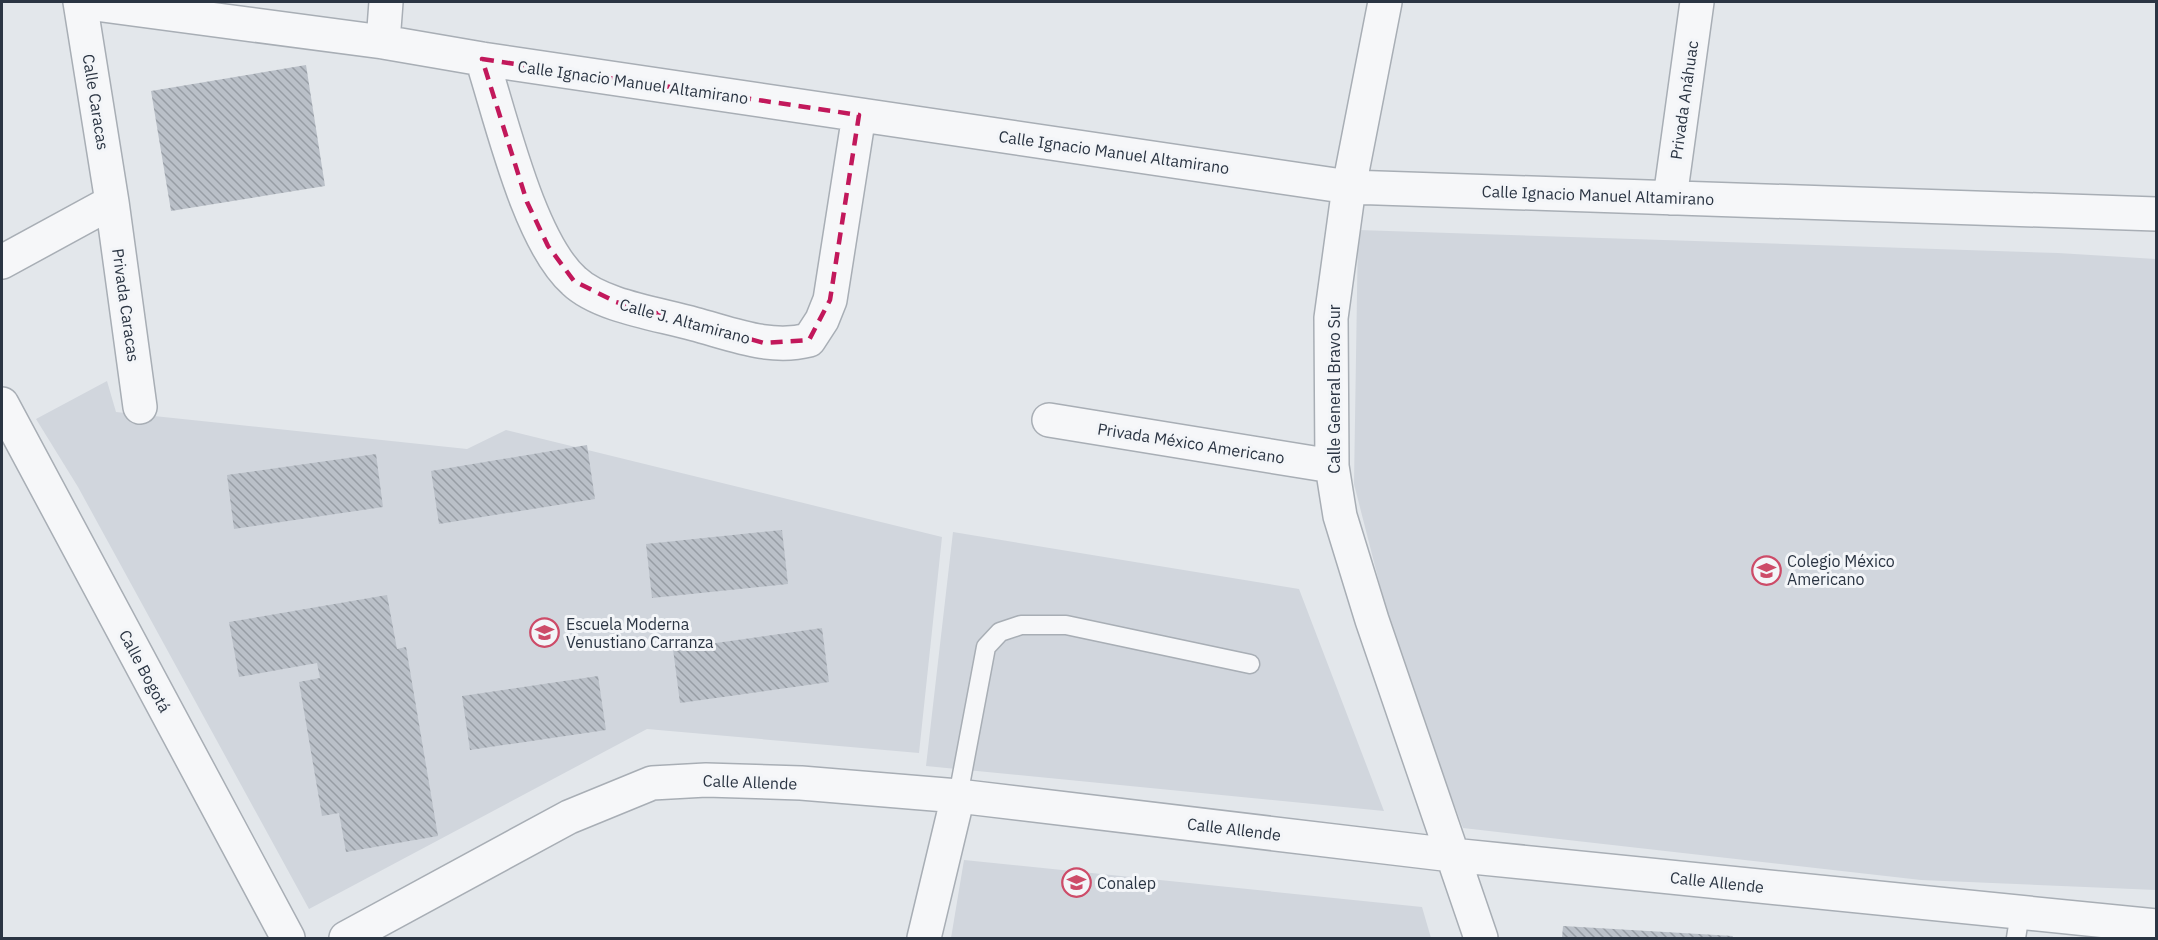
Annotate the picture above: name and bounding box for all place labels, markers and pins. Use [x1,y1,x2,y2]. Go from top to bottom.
place label: Colegio México Americano [1787,551,1895,589]
school or university icon: Colegio México Americano [1750,554,1782,586]
place label: Escuela Moderna Venustiano Carranza [566,614,714,652]
school or university icon: Escuela Moderna Venustiano Carranza [529,617,561,649]
school or university icon: Conalep [1060,867,1092,899]
place label: Conalep [1097,873,1156,893]

